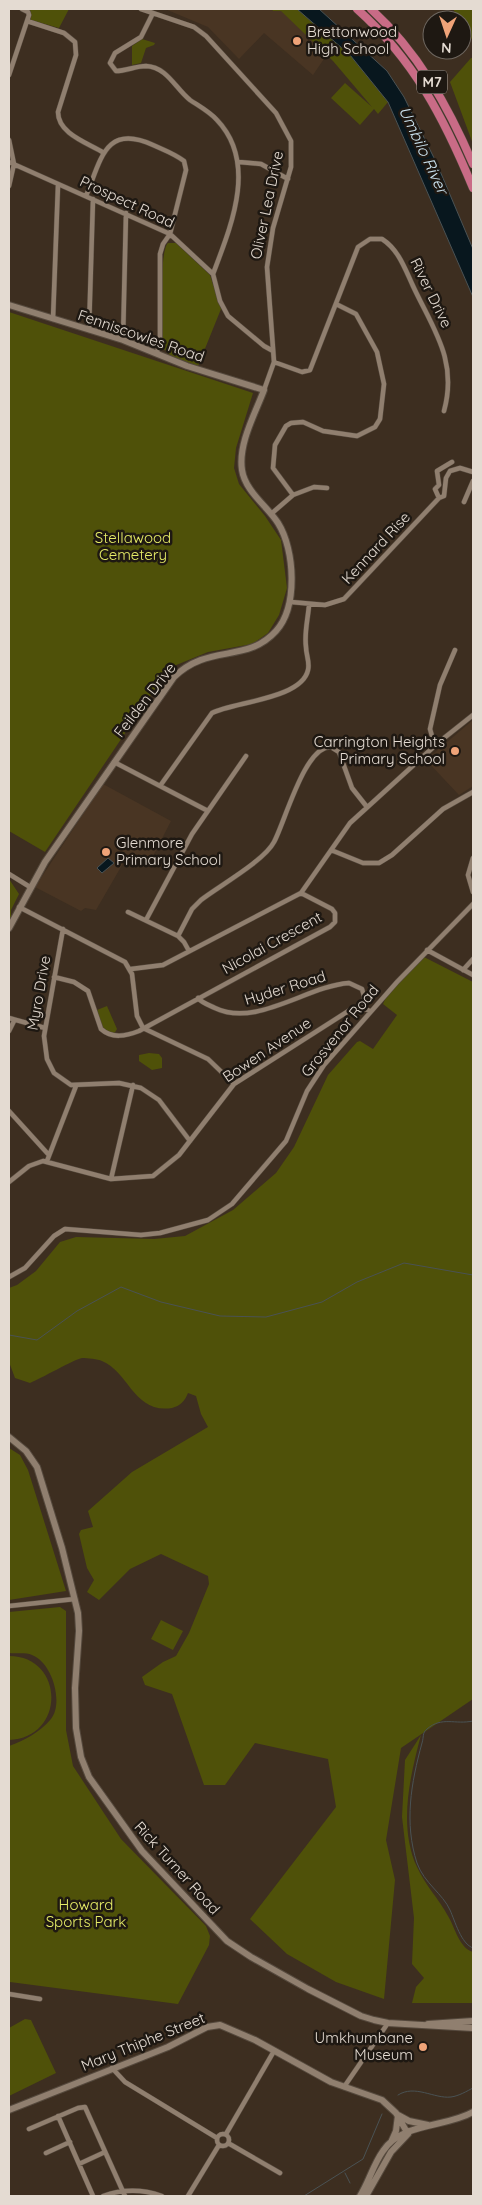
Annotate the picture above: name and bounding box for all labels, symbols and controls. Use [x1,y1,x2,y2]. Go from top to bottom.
north arrow [422,10,472,60]
place label: Brettonwood High School [307,22,397,58]
marker: Brettonwood High School [291,35,303,47]
text: N [441,39,452,57]
road number: M7 [417,70,447,94]
water label: Umbilo River [395,103,454,199]
street label: Oliver Lea Drive [246,149,287,261]
street label: Prospect Road [77,171,178,232]
street label: River Drive [406,255,457,331]
street label: Fenniscowles Road [75,305,207,366]
street label: Kennard Rise [337,507,414,588]
park label: Stellawood Cemetery [95,528,171,564]
street label: Feilden Drive [110,659,180,741]
place label: Carrington Heights Primary School [314,732,445,768]
marker: Carrington Heights Primary School [449,745,461,757]
place label: Glenmore Primary School [116,833,221,869]
marker: Glenmore Primary School [100,846,112,858]
street label: Nicolai Crescent [218,907,325,978]
street label: Myro Drive [23,954,54,1032]
street label: Hyder Road [242,966,328,1009]
street label: Grosvenor Road [297,981,383,1081]
street label: Bowen Avenue [219,1013,315,1086]
street label: Rick Turner Road [131,1817,224,1918]
park label: Howard Sports Park [46,1895,126,1931]
street label: Mary Thiphe Street [78,2008,208,2075]
place label: Umkhumbane Museum [315,2028,413,2064]
marker: Umkhumbane Museum [417,2041,429,2053]

